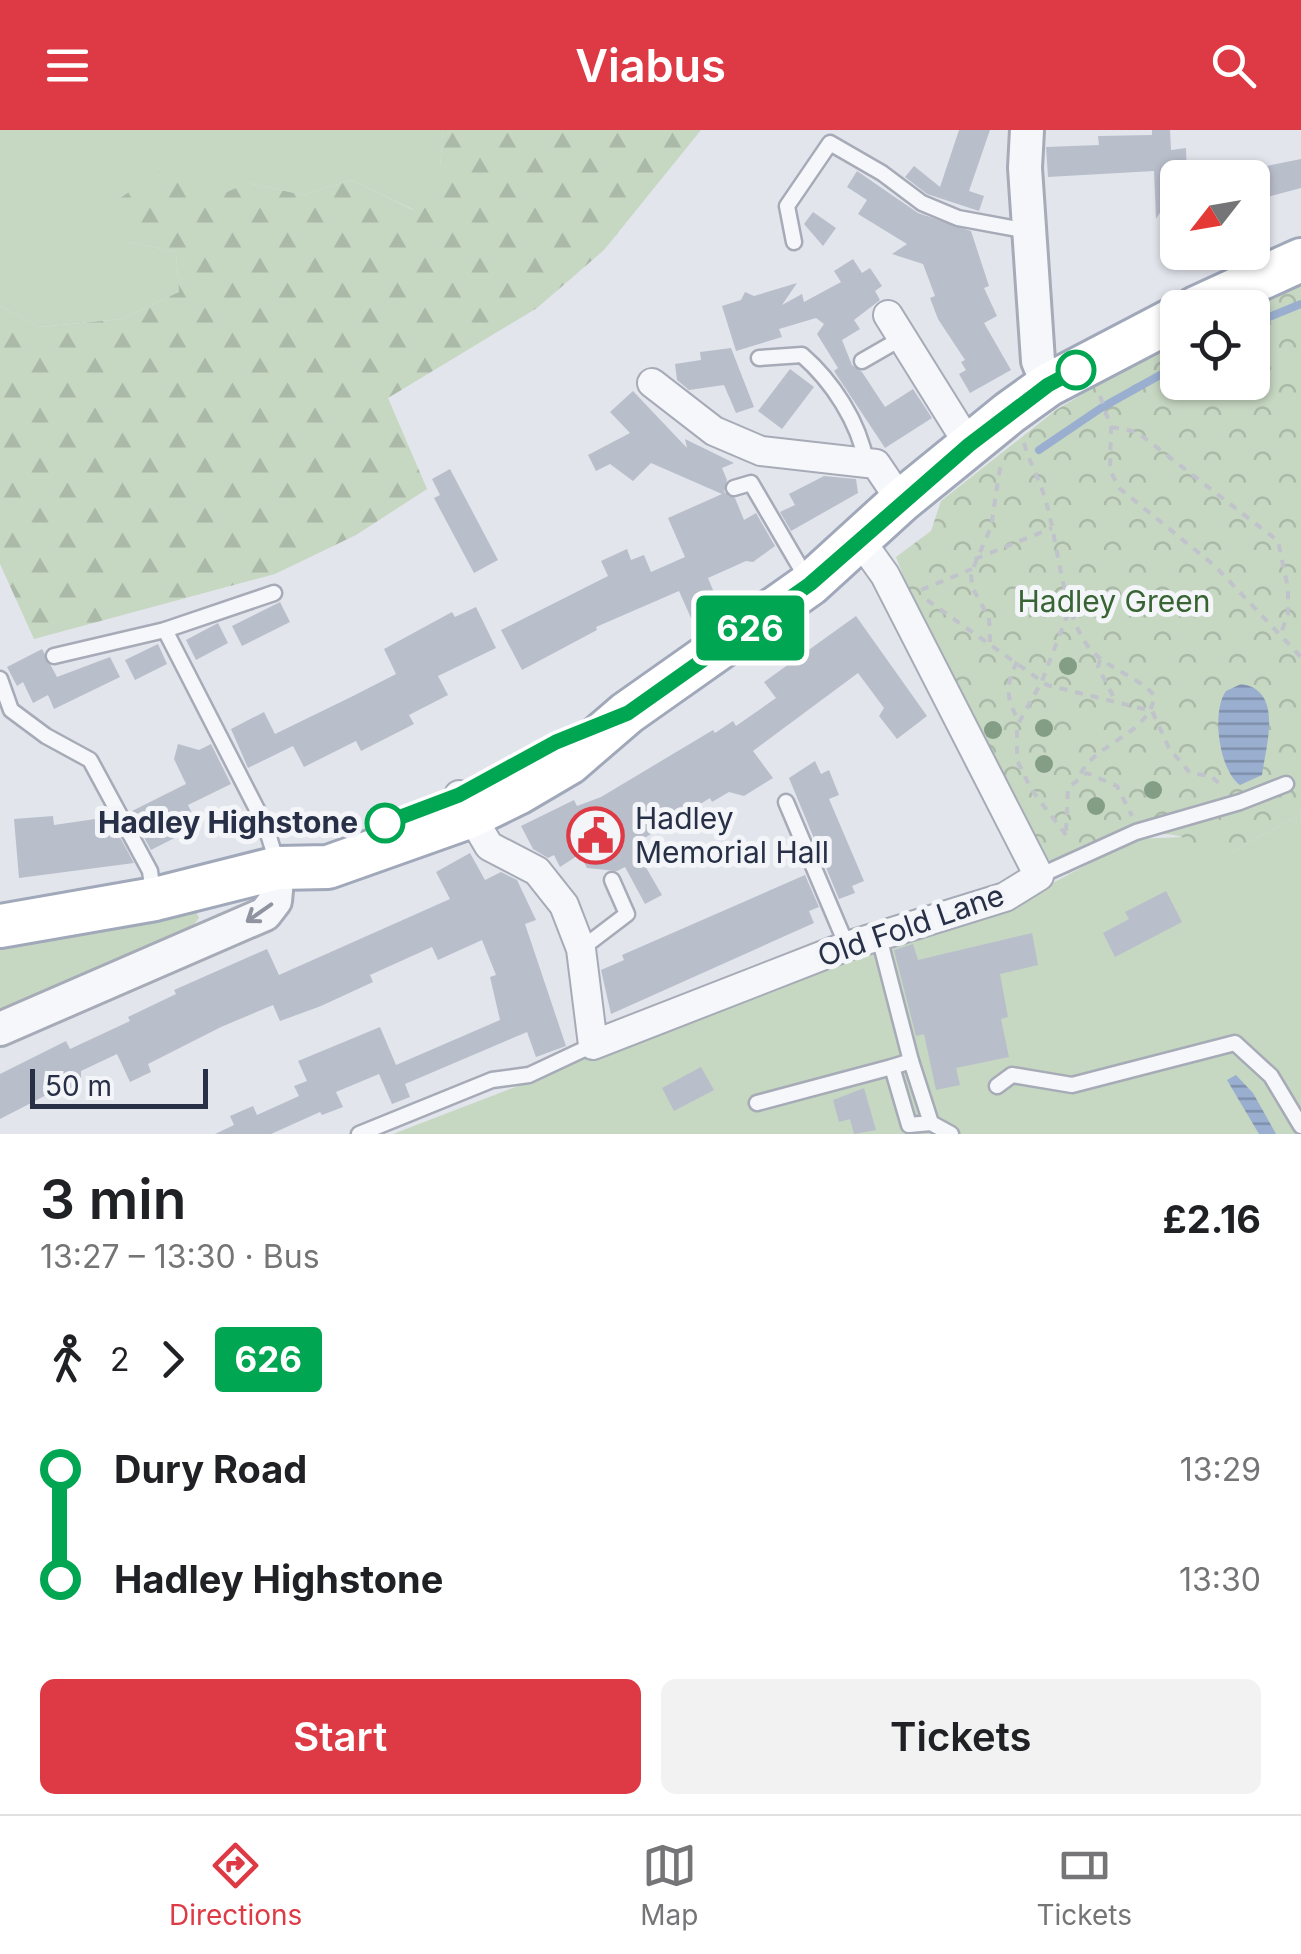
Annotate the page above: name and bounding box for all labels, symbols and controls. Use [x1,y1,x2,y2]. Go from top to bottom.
icon: menu [40,38,95,93]
text: Viabus [575,38,726,93]
icon: search [1206,38,1261,93]
north arrow [1160,160,1270,270]
map controls [1160,160,1270,400]
button: locate [1160,290,1270,400]
unlabelled marker [1057,351,1095,389]
park label: Hadley Green [1018,583,1210,619]
line badge: 626 [692,596,808,660]
text: 626 [716,607,784,649]
place label: Hadley Memorial Hall [635,800,829,870]
place label: Hadley Highstone [98,804,358,840]
marker: Hadley Highstone [366,804,404,842]
public building icon: Hadley Memorial Hall [566,806,626,866]
street label: Old Fold Lane [813,876,1009,974]
one-way arrow [246,902,273,923]
scale bar [30,1064,208,1108]
text: 50 m [45,1069,112,1103]
text: 3 min [40,1166,186,1232]
text: £2.16 [1162,1196,1261,1242]
text: 13:27 – 13:30 · Bus [40,1237,320,1276]
icon: walk [40,1332,95,1387]
icon: forward [145,1332,200,1387]
text: 626 [235,1338,302,1380]
text: 2 [110,1340,130,1379]
text: Dury Road [114,1446,307,1492]
text: 13:29 [1180,1450,1261,1489]
text: Hadley Highstone [114,1556,443,1602]
text: 13:30 [1179,1560,1261,1599]
button: Start [40,1679,641,1794]
button: Tickets [661,1679,1261,1794]
tab: Directions [169,1838,302,1932]
tab: Map [640,1838,698,1932]
tab: Tickets [1036,1838,1132,1932]

